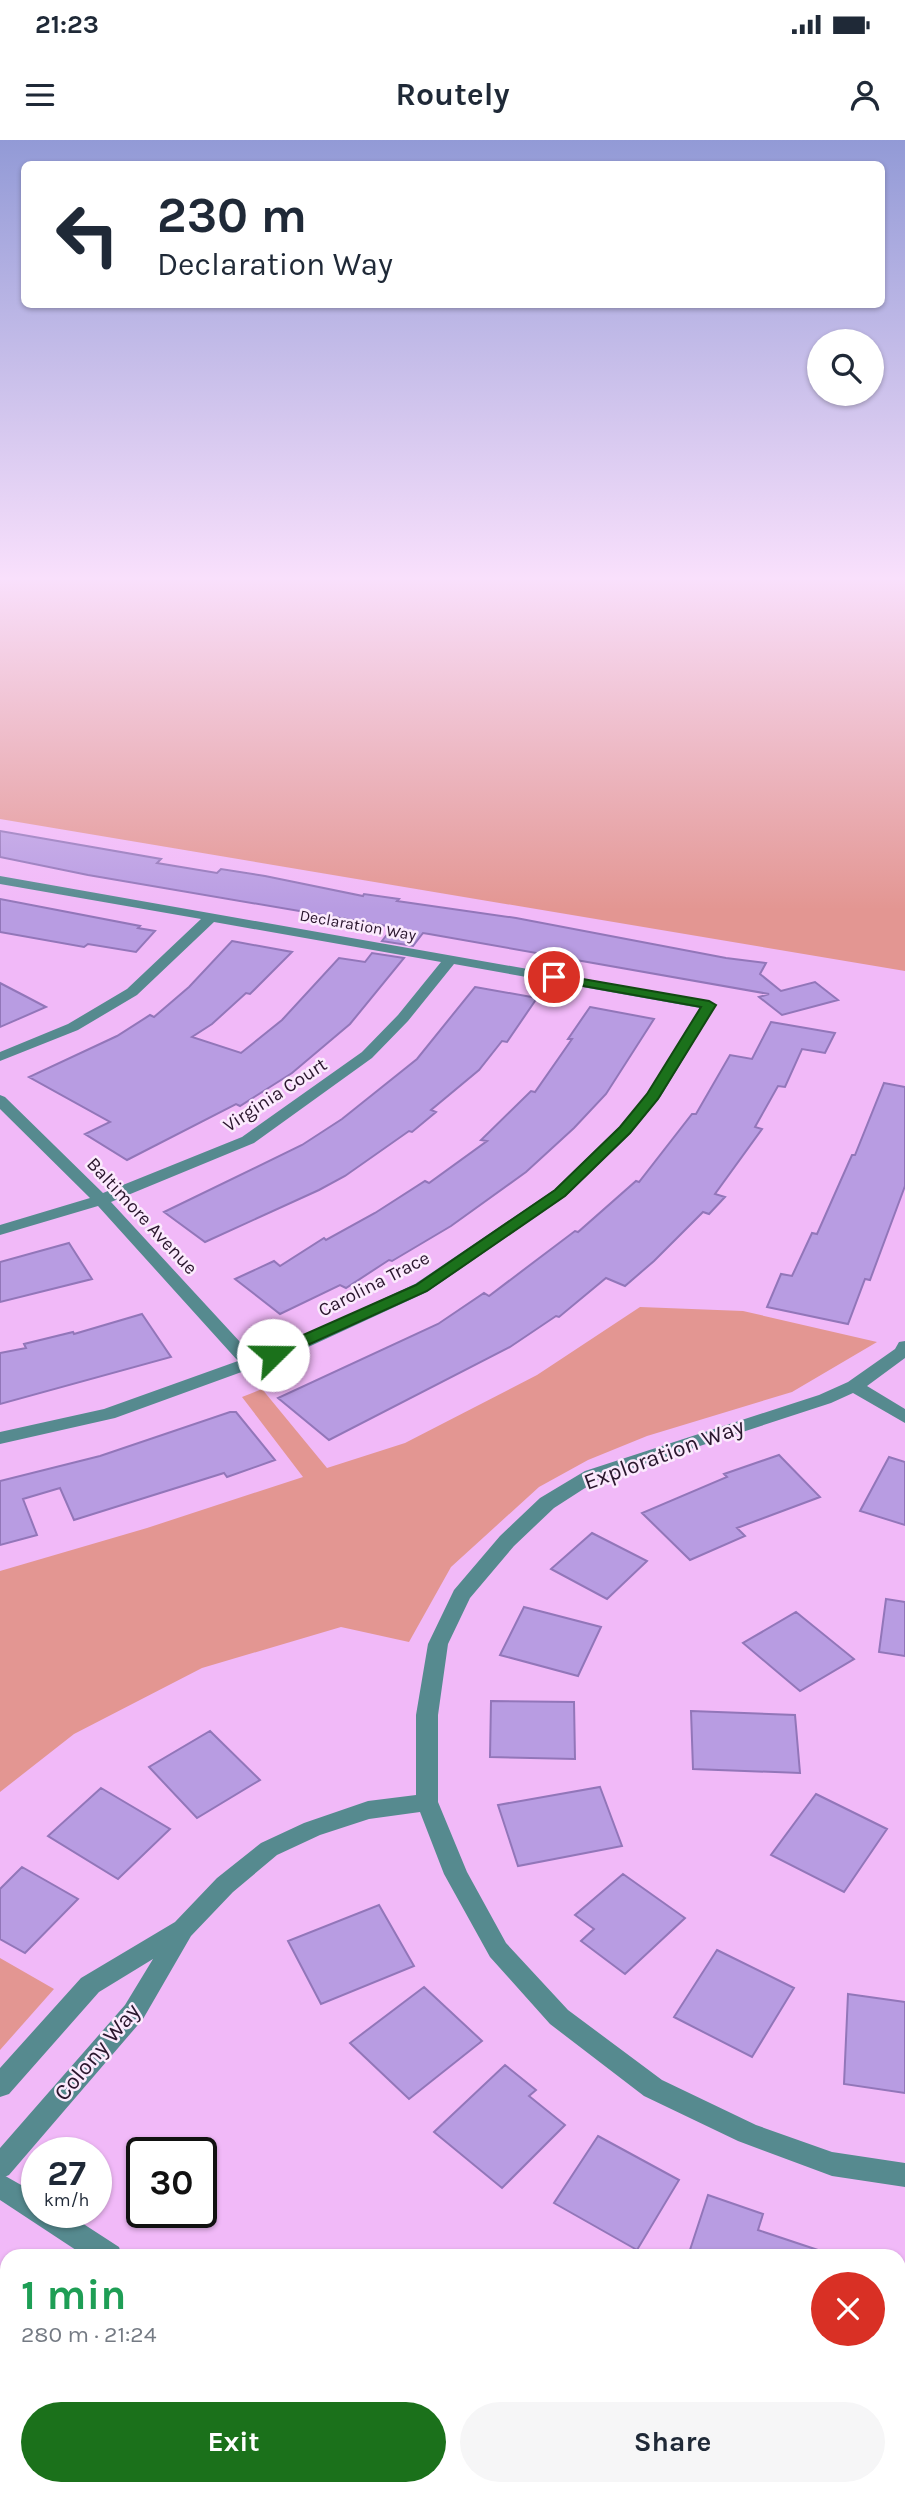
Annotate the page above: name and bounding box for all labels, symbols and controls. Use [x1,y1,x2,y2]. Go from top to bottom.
text: 21:23 [35,9,99,40]
icon: menu [21,76,59,114]
text: Routely [395,76,510,113]
icon: person [846,76,884,114]
text: 230 m [157,187,307,244]
icon: left [42,189,133,280]
text: Declaration Way [157,246,393,283]
map controls [807,329,884,406]
button: search [807,329,884,406]
street label: Declaration Way [298,905,418,945]
pin [524,947,584,1007]
icon: arrive [535,958,573,996]
street label: Virginia Court [219,1053,331,1137]
street label: Baltimore Avenue [82,1153,202,1279]
street label: Carolina Trace [315,1247,433,1321]
position arrow [236,1318,310,1392]
street label: Exploration Way [580,1412,748,1496]
street label: Colony Way [48,1998,146,2106]
speed limit sign: 30 [126,2137,217,2228]
text: 27 [47,2153,86,2194]
text: km/h [44,2189,89,2211]
text: 1 min [21,2270,126,2320]
button: close [811,2272,885,2346]
text: 280 m · 21:24 [21,2321,157,2348]
button: Exit [21,2402,446,2482]
button: Share [460,2402,885,2482]

